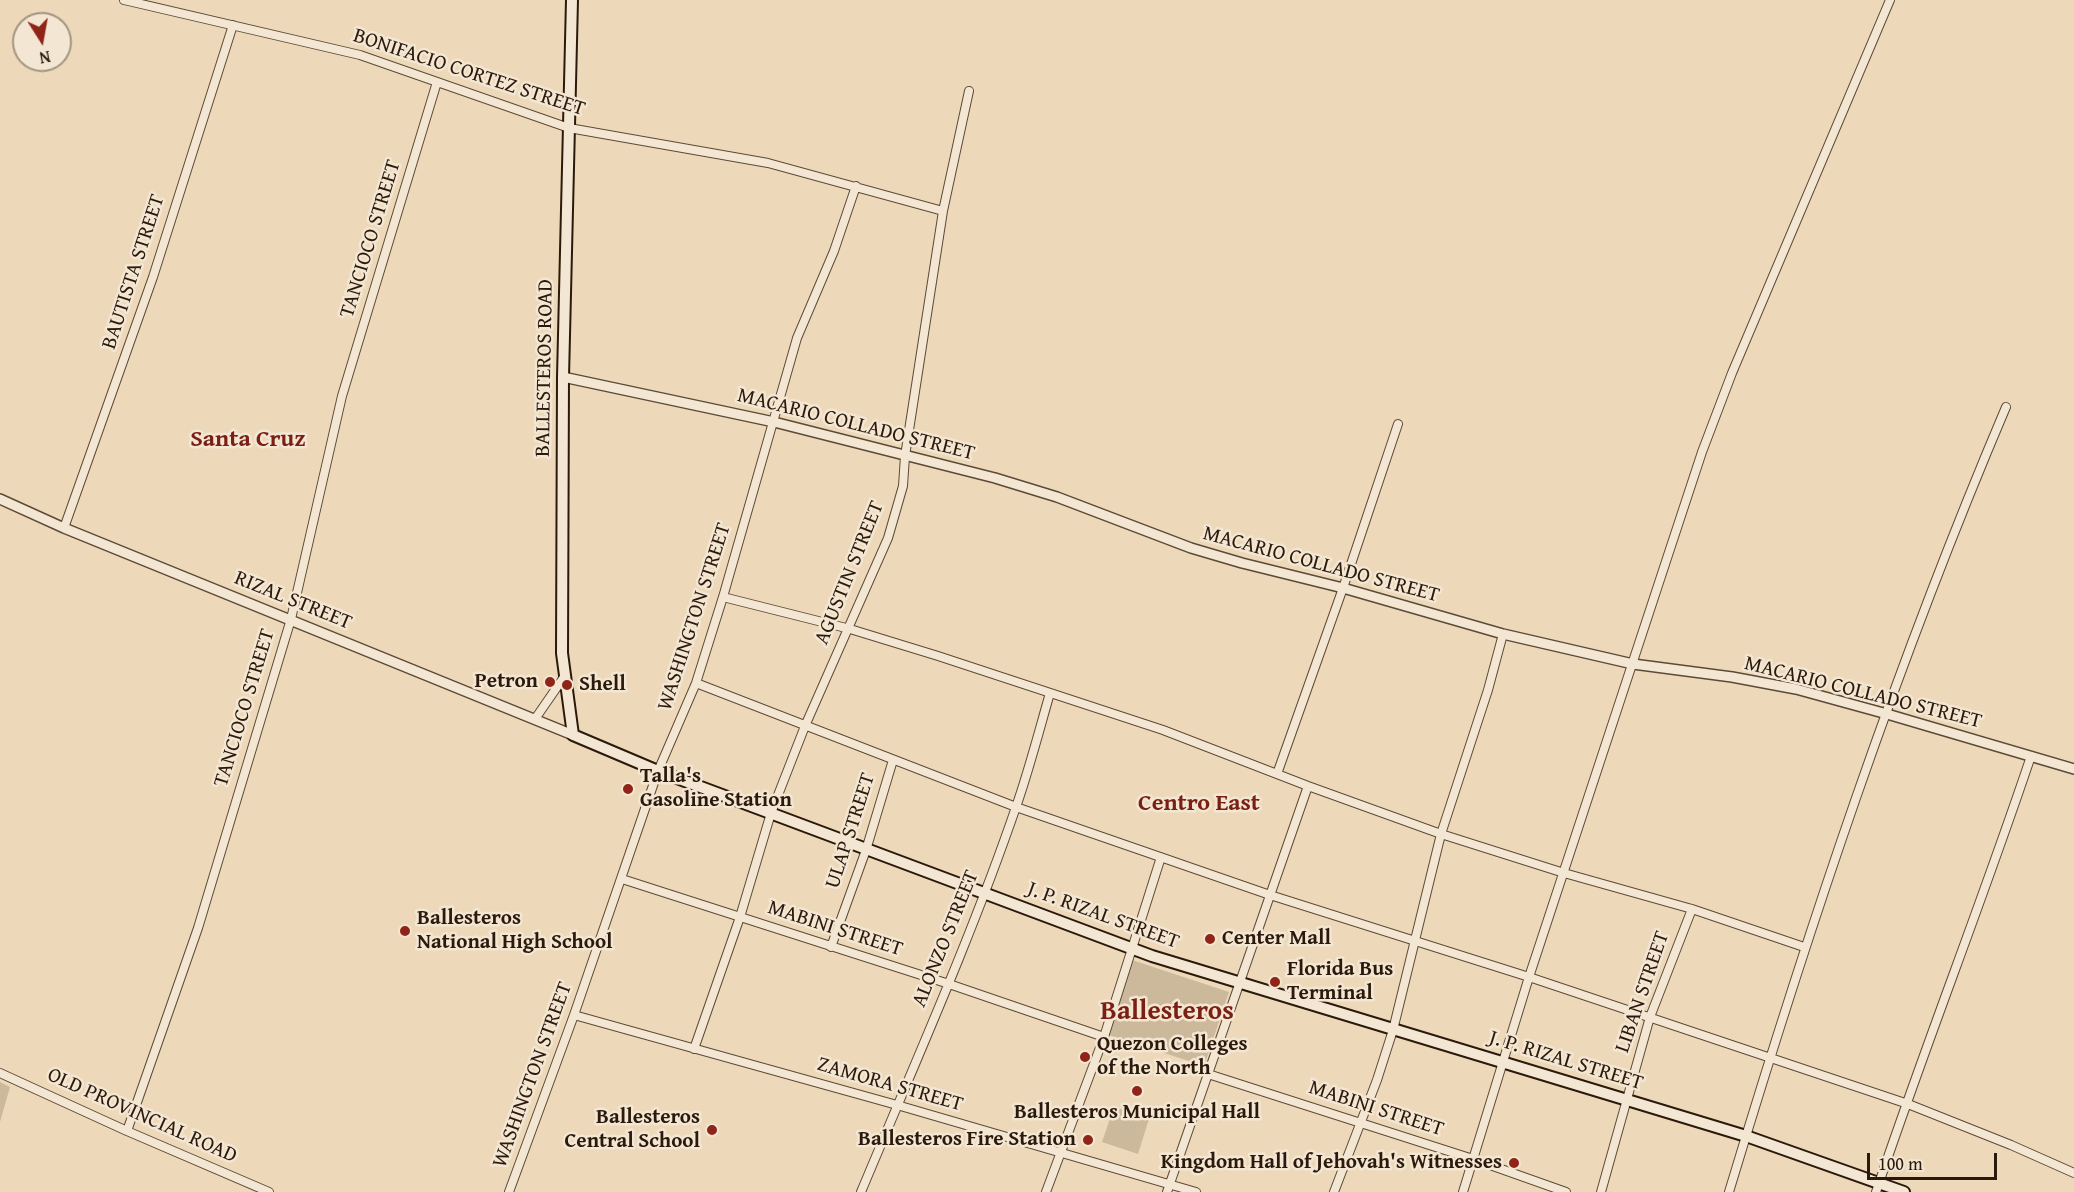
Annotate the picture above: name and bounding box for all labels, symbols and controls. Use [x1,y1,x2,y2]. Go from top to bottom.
north arrow [12,12,72,72]
street label: BONIFACIO CORTEZ STREET [350,24,588,122]
text: N [38,45,53,71]
street label: TANCIOCO STREET [335,157,407,321]
street label: BAUTISTA STREET [97,191,171,353]
street label: BALLESTEROS ROAD [531,279,559,457]
street label: MACARIO COLLADO STREET [735,383,977,467]
district label: Santa Cruz [190,426,306,454]
street label: AGUSTIN STREET [810,498,890,648]
street label: WASHINGTON STREET [653,520,737,714]
street label: MACARIO COLLADO STREET [1200,521,1442,609]
street label: RIZAL STREET [231,566,355,636]
street label: TANCIOCO STREET [209,626,281,790]
street label: MACARIO COLLADO STREET [1742,651,1984,735]
place label: Petron [475,669,538,695]
place label: Shell [579,672,626,698]
marker: Petron [543,675,557,689]
marker: Shell [560,678,574,692]
place label: Talla's Gasoline Station [640,764,792,814]
street label: ULAP STREET [820,770,882,892]
marker: Talla's Gasoline Station [621,782,635,796]
district label: Centro East [1138,790,1260,818]
street label: ALONZO STREET [907,867,985,1011]
street label: J. P. RIZAL STREET [1024,877,1182,955]
street label: MABINI STREET [764,895,906,963]
place label: Ballesteros National High School [417,906,613,956]
marker: Ballesteros National High School [398,924,412,938]
place label: Center Mall [1222,926,1331,952]
street label: LIBAN STREET [1610,928,1676,1056]
marker: Center Mall [1203,932,1217,946]
place label: Florida Bus Terminal [1287,957,1393,1007]
marker: Florida Bus Terminal [1268,975,1282,989]
street label: WASHINGTON STREET [488,979,578,1171]
district label: Ballesteros [1100,996,1234,1028]
street label: J. P. RIZAL STREET [1486,1026,1646,1096]
place label: Quezon Colleges of the North [1097,1032,1248,1082]
marker: Quezon Colleges of the North [1078,1050,1092,1064]
street label: ZAMORA STREET [814,1052,966,1118]
street label: OLD PROVINCIAL ROAD [43,1063,241,1169]
street label: MABINI STREET [1305,1075,1447,1143]
marker: Ballesteros Municipal Hall [1130,1084,1144,1098]
place label: Ballesteros Municipal Hall [1014,1100,1260,1126]
place label: Ballesteros Central School [564,1105,700,1155]
marker: Ballesteros Central School [705,1123,719,1137]
place label: Ballesteros Fire Station [858,1127,1076,1153]
marker: Ballesteros Fire Station [1081,1133,1095,1147]
scale bar [1870,1141,2000,1179]
place label: Kingdom Hall of Jehovah's Witnesses [1161,1150,1502,1176]
text: 100 m [1878,1150,1923,1177]
marker: Kingdom Hall of Jehovah's Witnesses [1507,1156,1521,1170]

